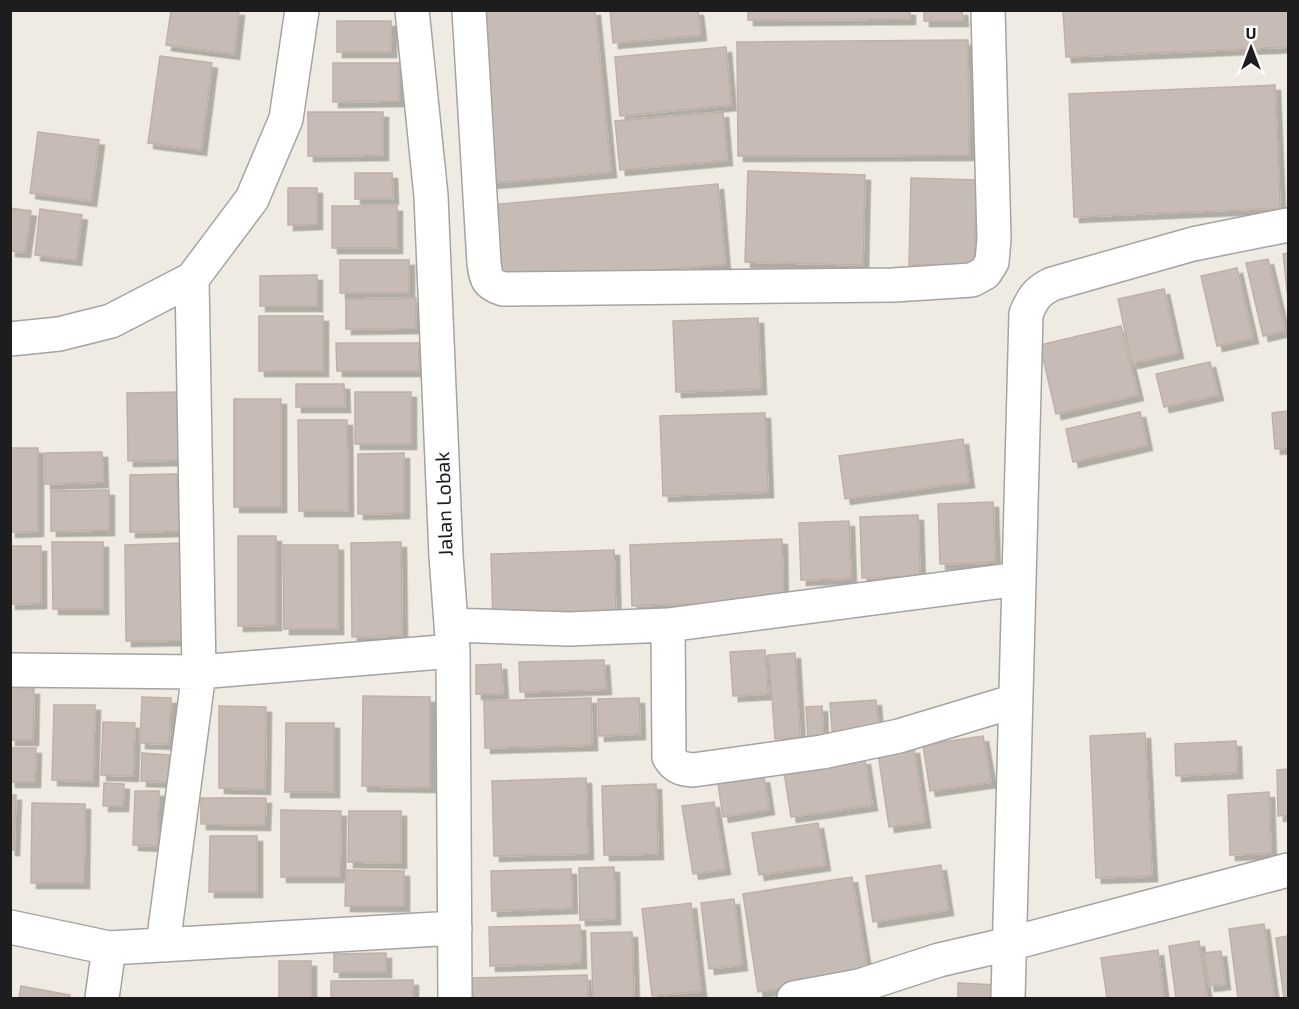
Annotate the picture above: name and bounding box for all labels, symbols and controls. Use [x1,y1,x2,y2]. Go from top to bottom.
north arrow [1221,18,1281,78]
text: U [1246,23,1256,42]
street label: Jalan Lobak [429,451,457,557]

